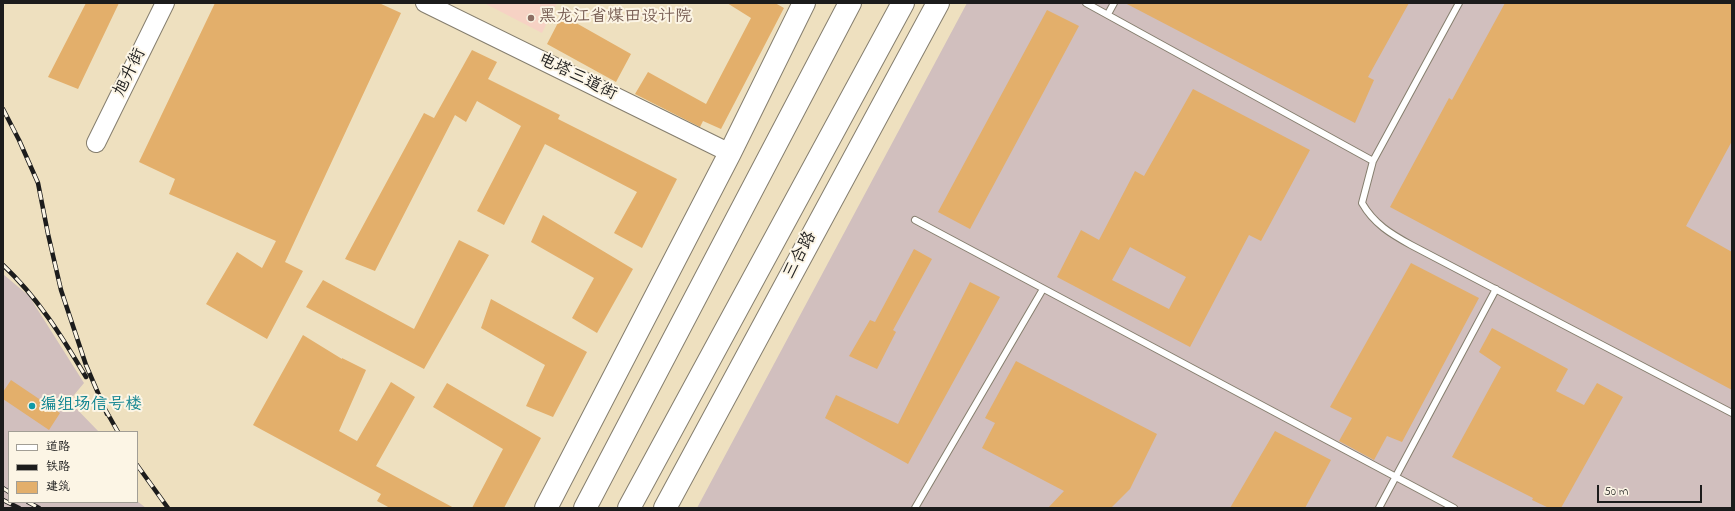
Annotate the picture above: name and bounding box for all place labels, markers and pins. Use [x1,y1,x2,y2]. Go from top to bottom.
place label: 黑龙江省煤田设计院 [539,8,692,28]
marker: 黑龙江省煤田设计院 [526,13,536,23]
place label: 编组场信号楼 [40,396,142,416]
marker: 编组场信号楼 [27,401,37,411]

